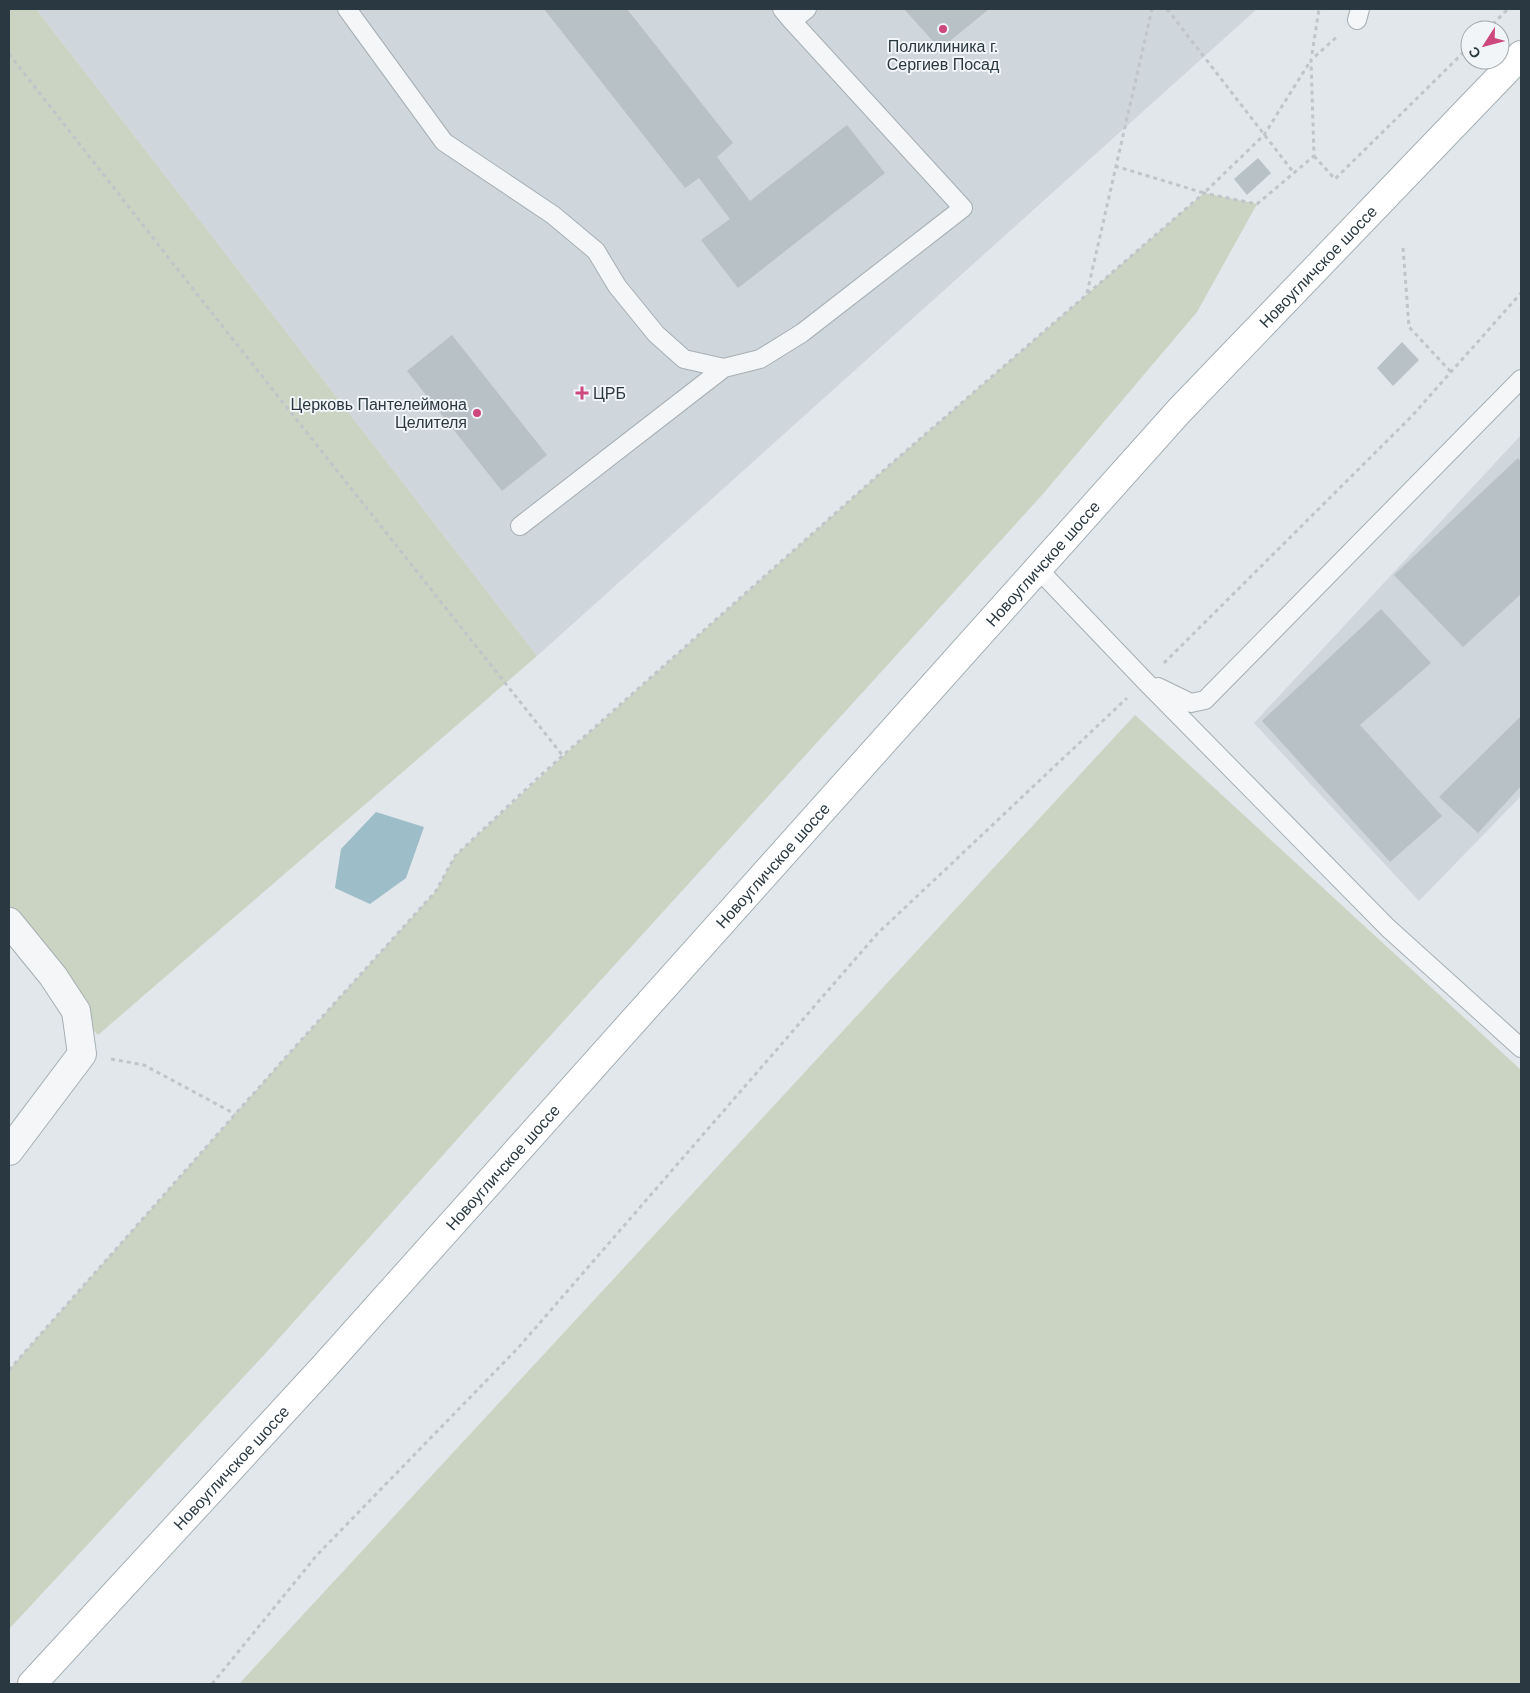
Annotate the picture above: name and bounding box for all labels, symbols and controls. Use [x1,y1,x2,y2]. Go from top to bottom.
north arrow [1460,20,1510,70]
marker: Поликлиника г. Сергиев Посад [937,23,949,35]
place label: Поликлиника г. Сергиев Посад [887,38,1000,73]
text: С [1465,44,1484,61]
street label: Новоугличское шоссе [1256,203,1380,331]
place label: ЦРБ [593,385,626,402]
marker: ЦРБ [575,386,589,400]
place label: Церковь Пантелеймона Целителя [290,396,467,431]
marker: Церковь Пантелеймона Целителя [471,407,483,419]
street label: Новоугличское шоссе [983,498,1103,630]
street label: Новоугличское шоссе [713,800,833,932]
street label: Новоугличское шоссе [443,1102,563,1233]
street label: Новоугличское шоссе [170,1403,293,1533]

